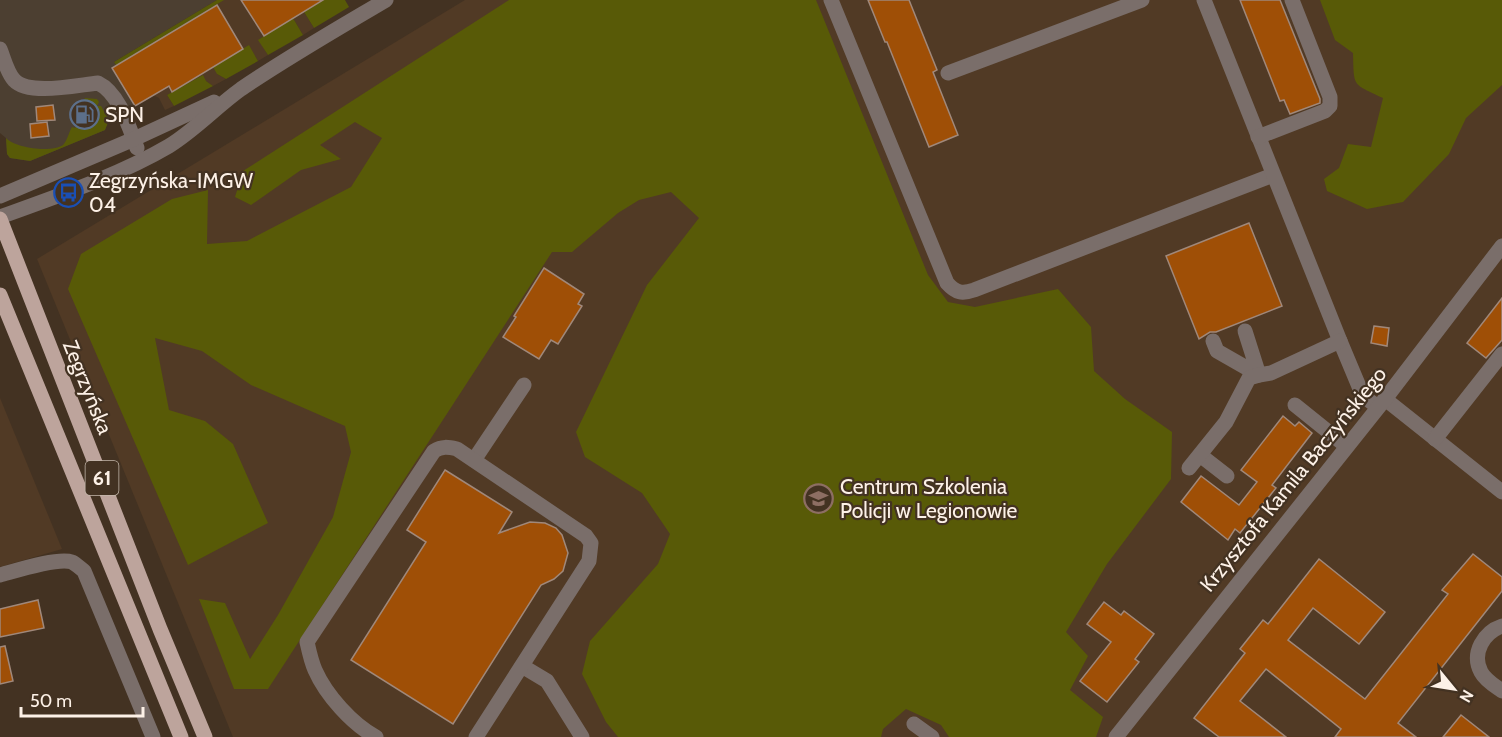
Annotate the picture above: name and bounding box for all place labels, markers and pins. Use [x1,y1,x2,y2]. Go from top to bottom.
fuel station icon: SPN [68,98,100,130]
place label: SPN [105,102,144,127]
place label: Zegrzyńska-IMGW 04 [89,168,253,217]
bus stop icon: Zegrzyńska-IMGW 04 [52,176,84,208]
place label: Centrum Szkolenia Policji w Legionowie [840,474,1018,524]
school or university icon: Centrum Szkolenia Policji w Legionowie [803,482,835,514]

